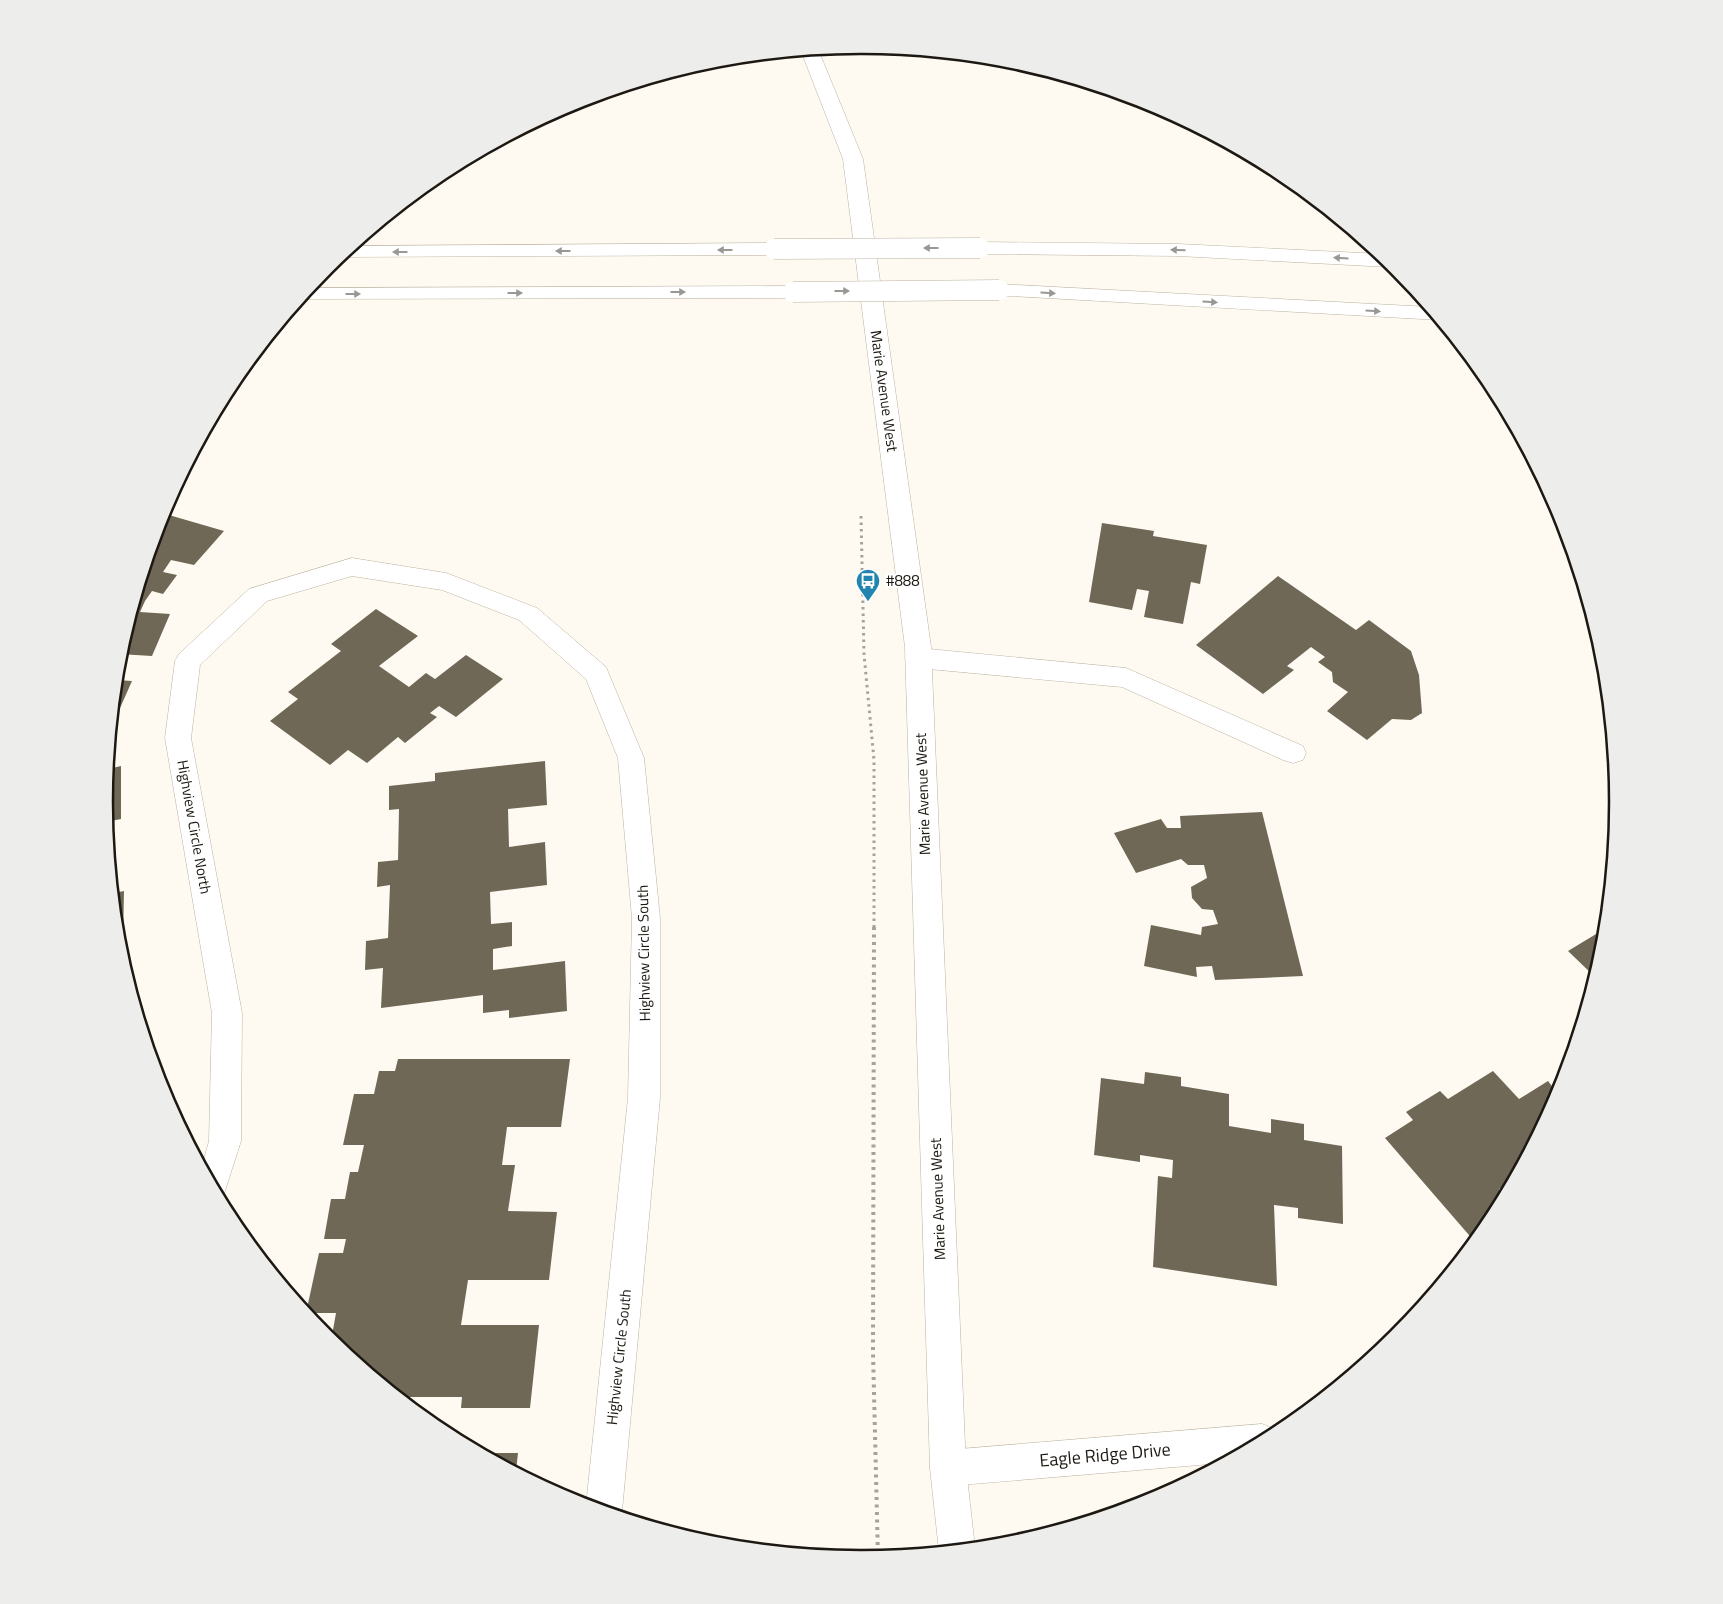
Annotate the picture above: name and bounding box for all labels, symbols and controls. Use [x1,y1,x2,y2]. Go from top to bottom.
one-way arrow [923,245,939,253]
one-way arrow [717,246,733,254]
one-way arrow [1170,246,1186,254]
one-way arrow [555,247,571,255]
one-way arrow [392,248,408,256]
one-way arrow [1332,253,1348,261]
one-way arrow [834,287,850,295]
one-way arrow [670,288,686,296]
one-way arrow [507,289,523,297]
one-way arrow [345,290,361,298]
one-way arrow [1040,290,1056,298]
one-way arrow [1203,299,1219,307]
one-way arrow [1365,307,1381,315]
street label: Marie Avenue West [865,329,905,454]
bus stop icon: #888 [855,568,881,602]
place label: #888 [886,569,920,592]
street label: Marie Avenue West [909,732,936,856]
street label: Highview Circle North [171,758,218,896]
street label: Highview Circle South [631,885,656,1021]
street label: Marie Avenue West [924,1137,951,1261]
street label: Highview Circle South [600,1288,637,1426]
street label: Eagle Ridge Drive [1038,1435,1172,1474]

